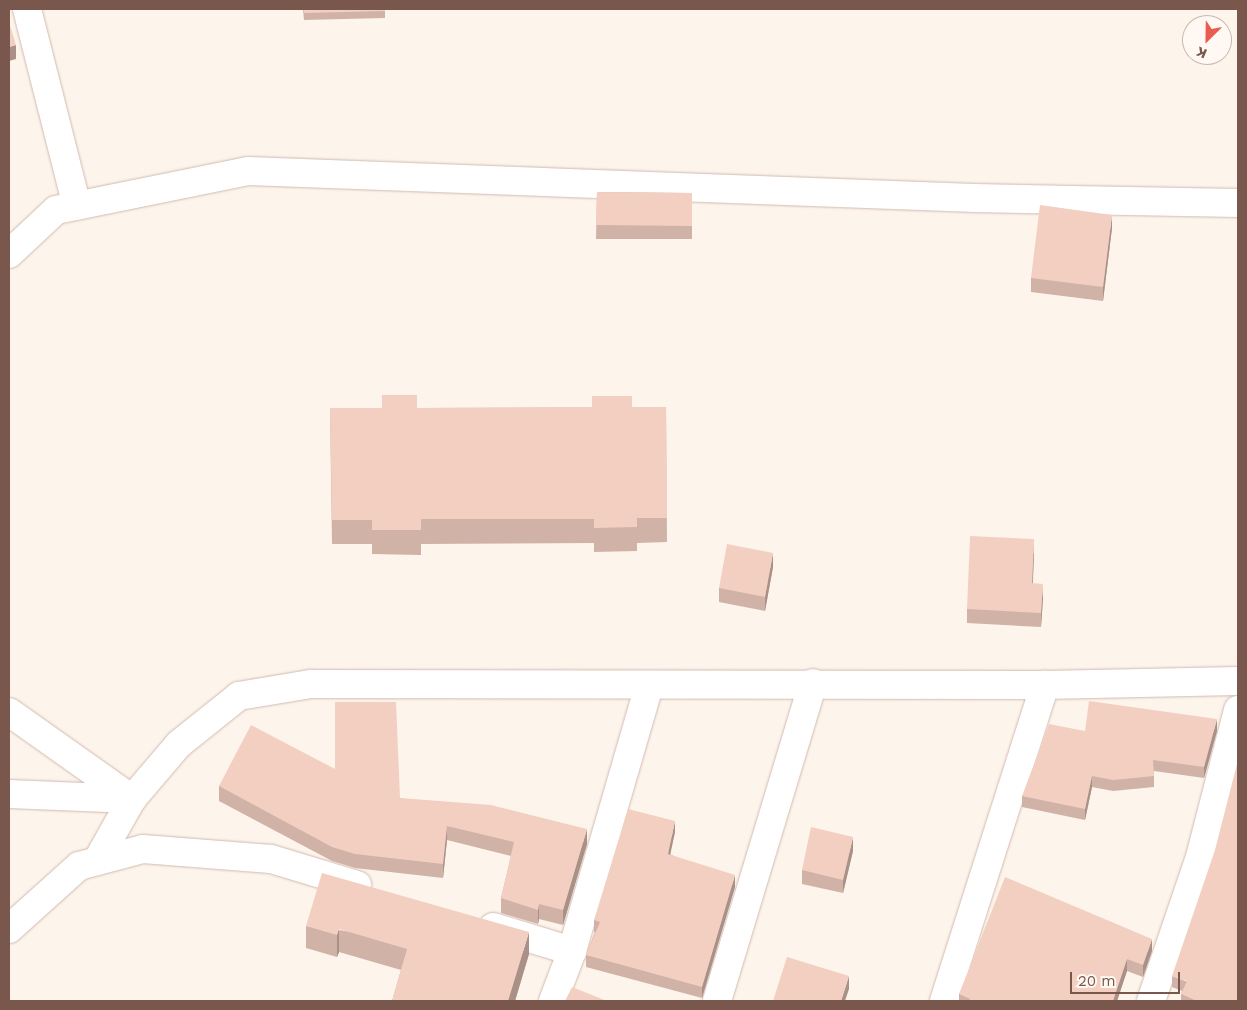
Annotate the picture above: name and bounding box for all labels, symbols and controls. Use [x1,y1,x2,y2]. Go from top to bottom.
north arrow [1182,15,1232,65]
text: K [1194,44,1209,62]
scale bar [1072,962,1182,994]
text: 20 m [1078,972,1116,990]

